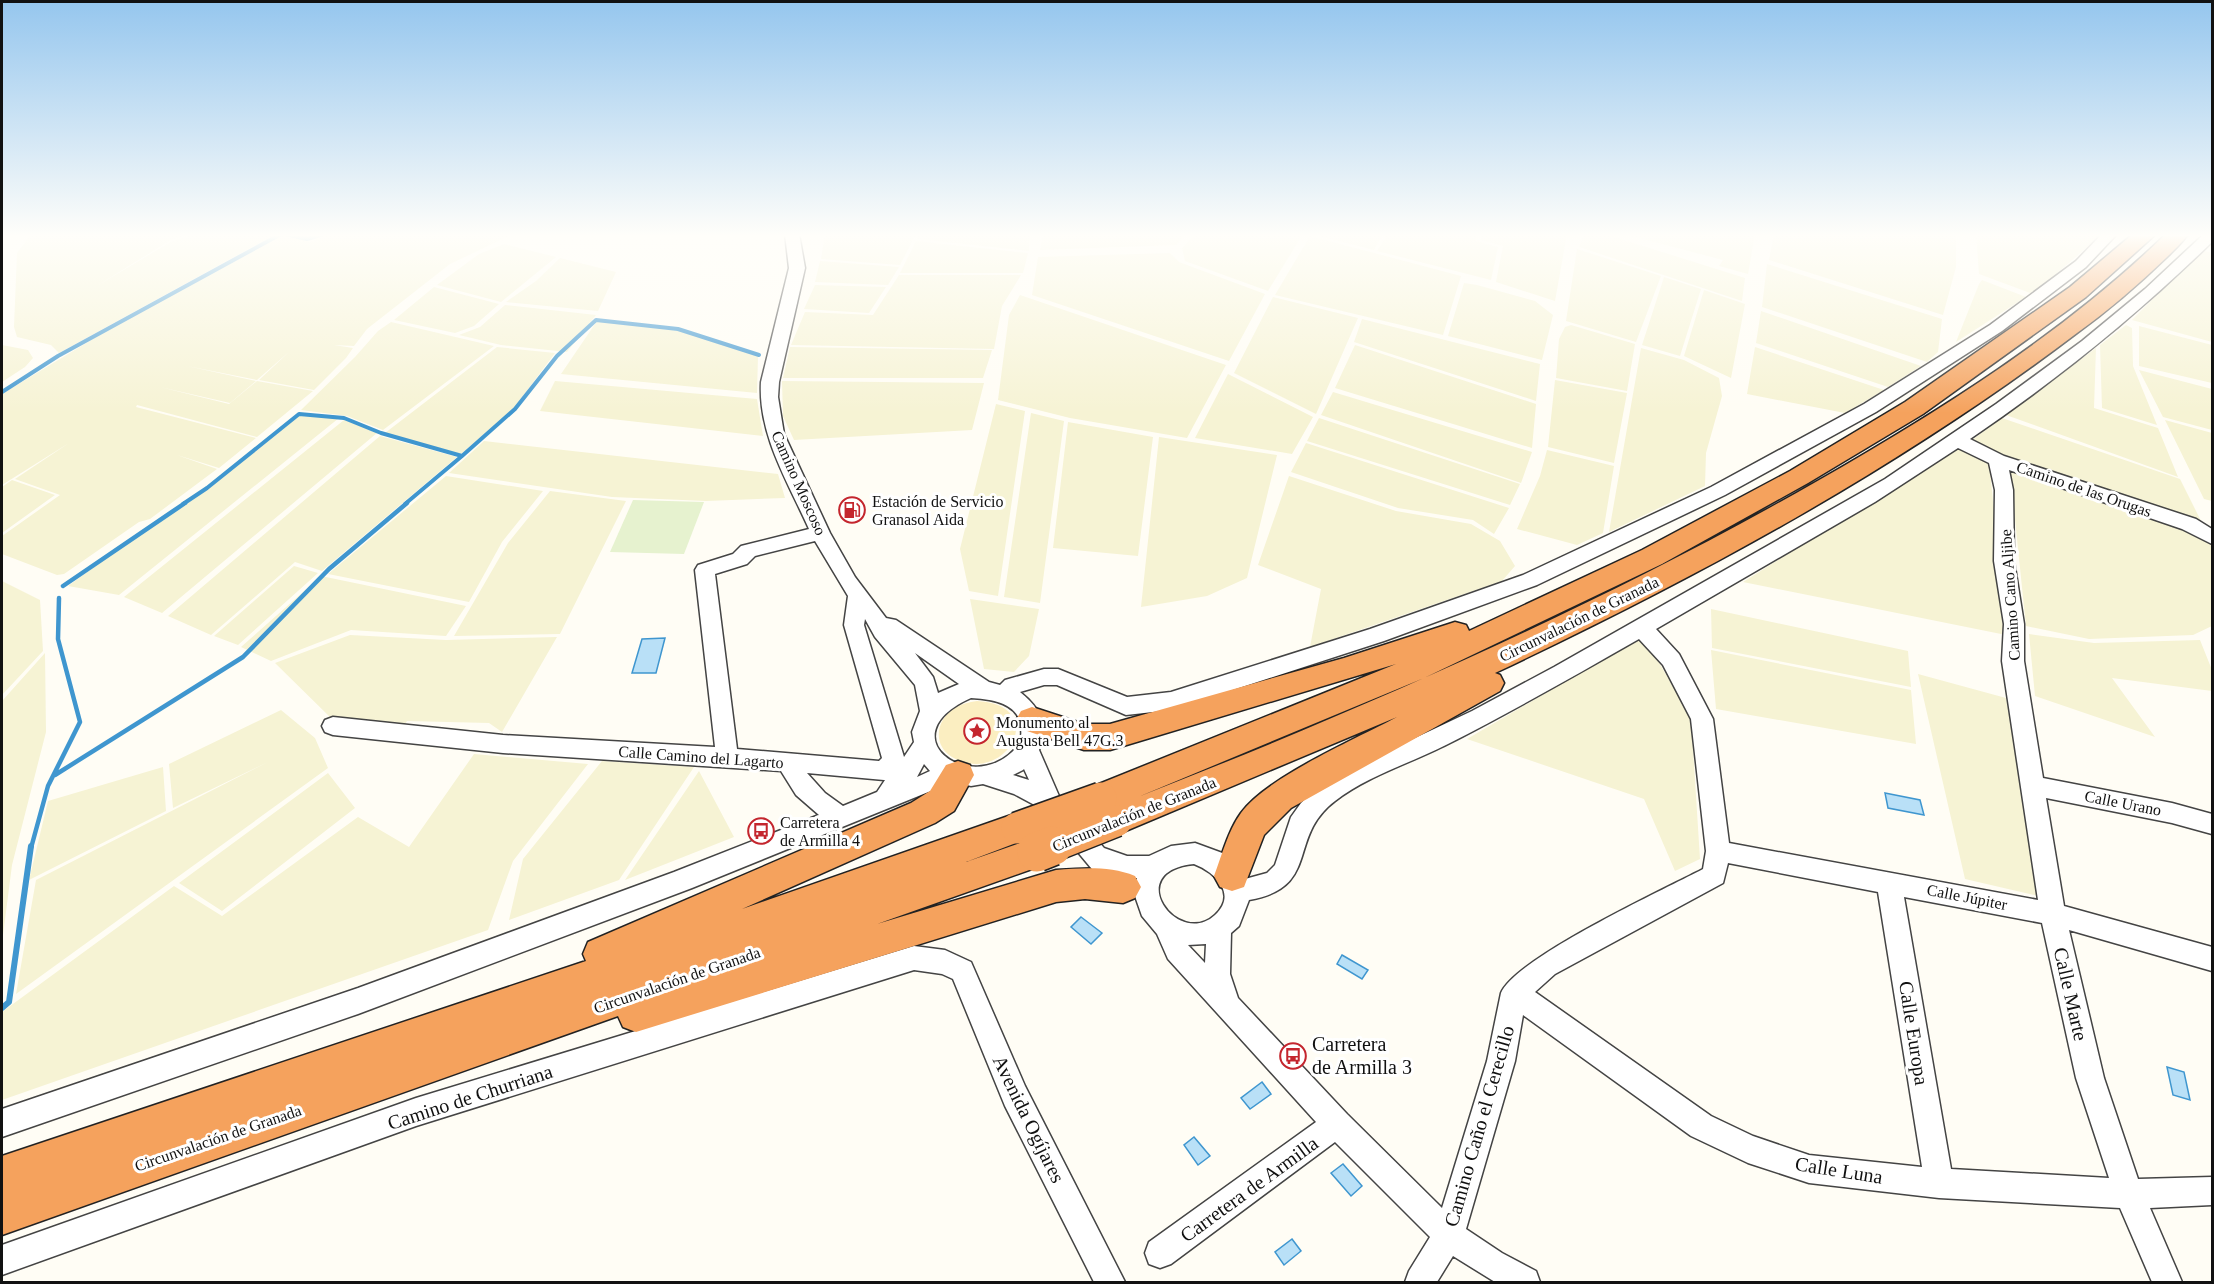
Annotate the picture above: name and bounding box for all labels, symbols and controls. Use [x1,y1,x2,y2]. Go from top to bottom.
street label: Camino Moscoso [768,428,830,538]
street label: Camino de las Orugas [2014,458,2154,521]
place label: Estación de Servicio Granasol Aida [872,493,1004,528]
fuel station icon: Estación de Servicio Granasol Aida [837,495,867,525]
street label: Camino Cano Aljibe [1997,529,2024,661]
street label: Circunvalación de Granada [1497,573,1661,665]
place label: Monumento al Augusta Bell 47G.3 [996,714,1124,750]
place icon: Monumento al Augusta Bell 47G.3 [962,716,992,746]
street label: Calle Camino del Lagarto [618,743,784,772]
street label: Circunvalación de Granada [1050,773,1218,855]
street label: Calle Urano [2083,787,2163,819]
place label: Carretera de Armilla 4 [780,814,860,849]
bus stop icon: Carretera de Armilla 4 [746,816,776,846]
street label: Calle Júpiter [1925,881,2009,914]
street label: Circunvalación de Granada [591,943,763,1017]
street label: Calle Marte [2050,945,2092,1043]
street label: Calle Europa [1894,979,1933,1087]
street label: Camino Caño el Cerecillo [1440,1023,1518,1229]
place label: Carretera de Armilla 3 [1312,1033,1412,1078]
bus stop icon: Carretera de Armilla 3 [1278,1041,1308,1071]
street label: Avenida Ogíjares [988,1052,1069,1187]
street label: Camino de Churriana [385,1060,555,1134]
street label: Circunvalación de Granada [132,1101,304,1175]
street label: Carretera de Armilla [1176,1132,1322,1246]
street label: Calle Luna [1794,1152,1884,1188]

